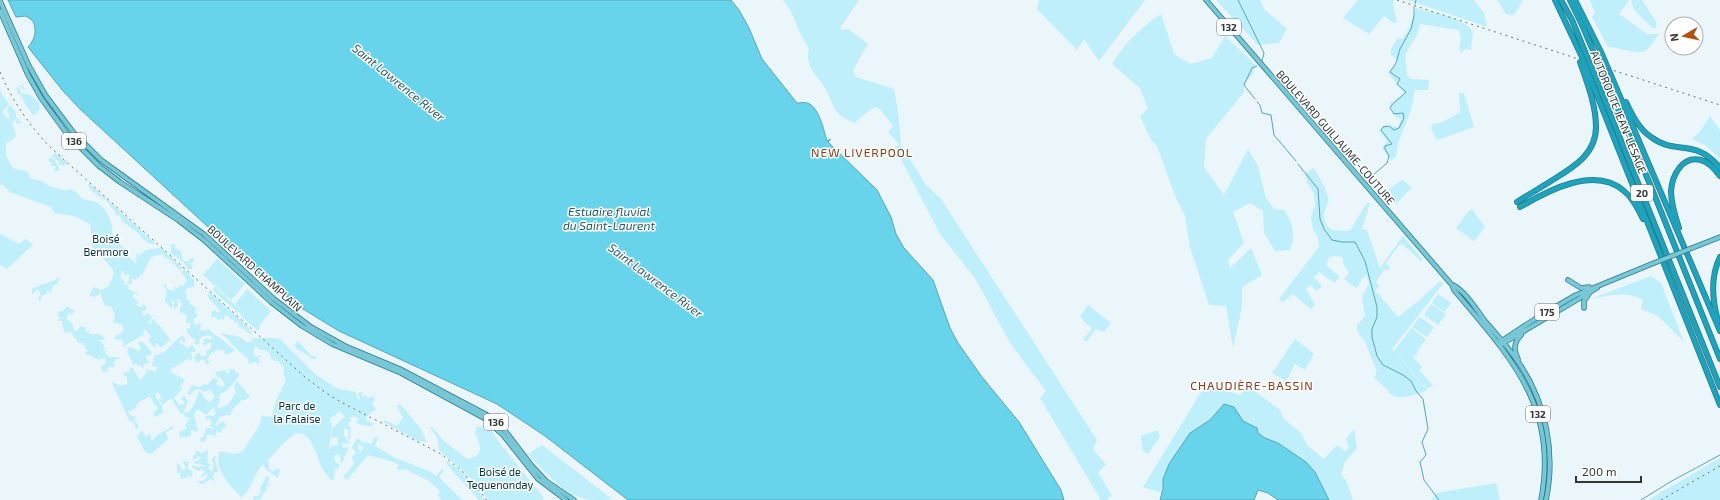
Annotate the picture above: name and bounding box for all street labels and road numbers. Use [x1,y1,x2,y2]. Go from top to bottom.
road number: 132 [1217,19,1241,35]
street label: AUTOROUTE JEAN-LESAGE [1588,49,1650,175]
street label: BOULEVARD GUILLAUME-COUTURE [1274,67,1398,207]
road number: 136 [62,133,86,149]
road number: 20 [1631,185,1653,201]
street label: BOULEVARD CHAMPLAIN [205,222,305,314]
road number: 175 [1535,304,1559,320]
road number: 132 [1526,406,1550,422]
road number: 136 [484,414,508,430]

